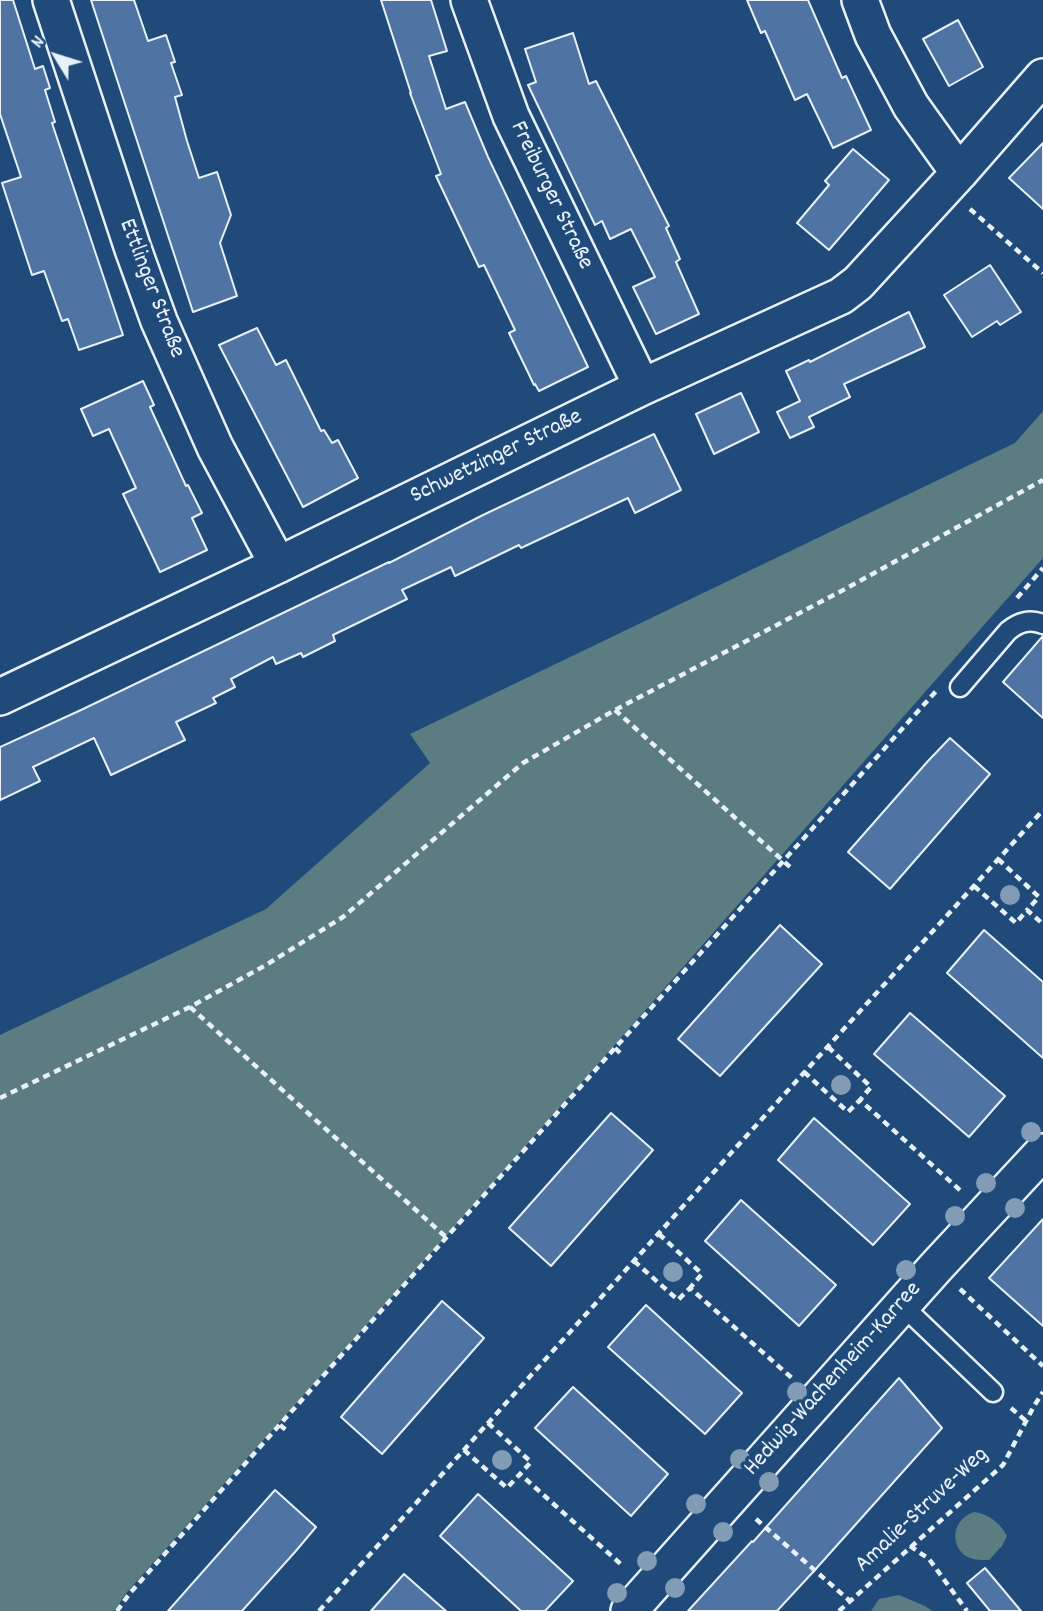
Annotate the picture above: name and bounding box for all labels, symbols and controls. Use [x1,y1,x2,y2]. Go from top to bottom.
north arrow [21,21,91,91]
text: N [26,31,53,55]
street label: Freiburger Straße [502,117,598,275]
street label: Ettlinger Straße [110,215,190,363]
street label: Schwetzinger Straße [406,404,588,512]
street label: Hedwig-Wachenheim-Karree [739,1277,929,1483]
street label: Amalie-Struve-Weg [850,1442,996,1580]

